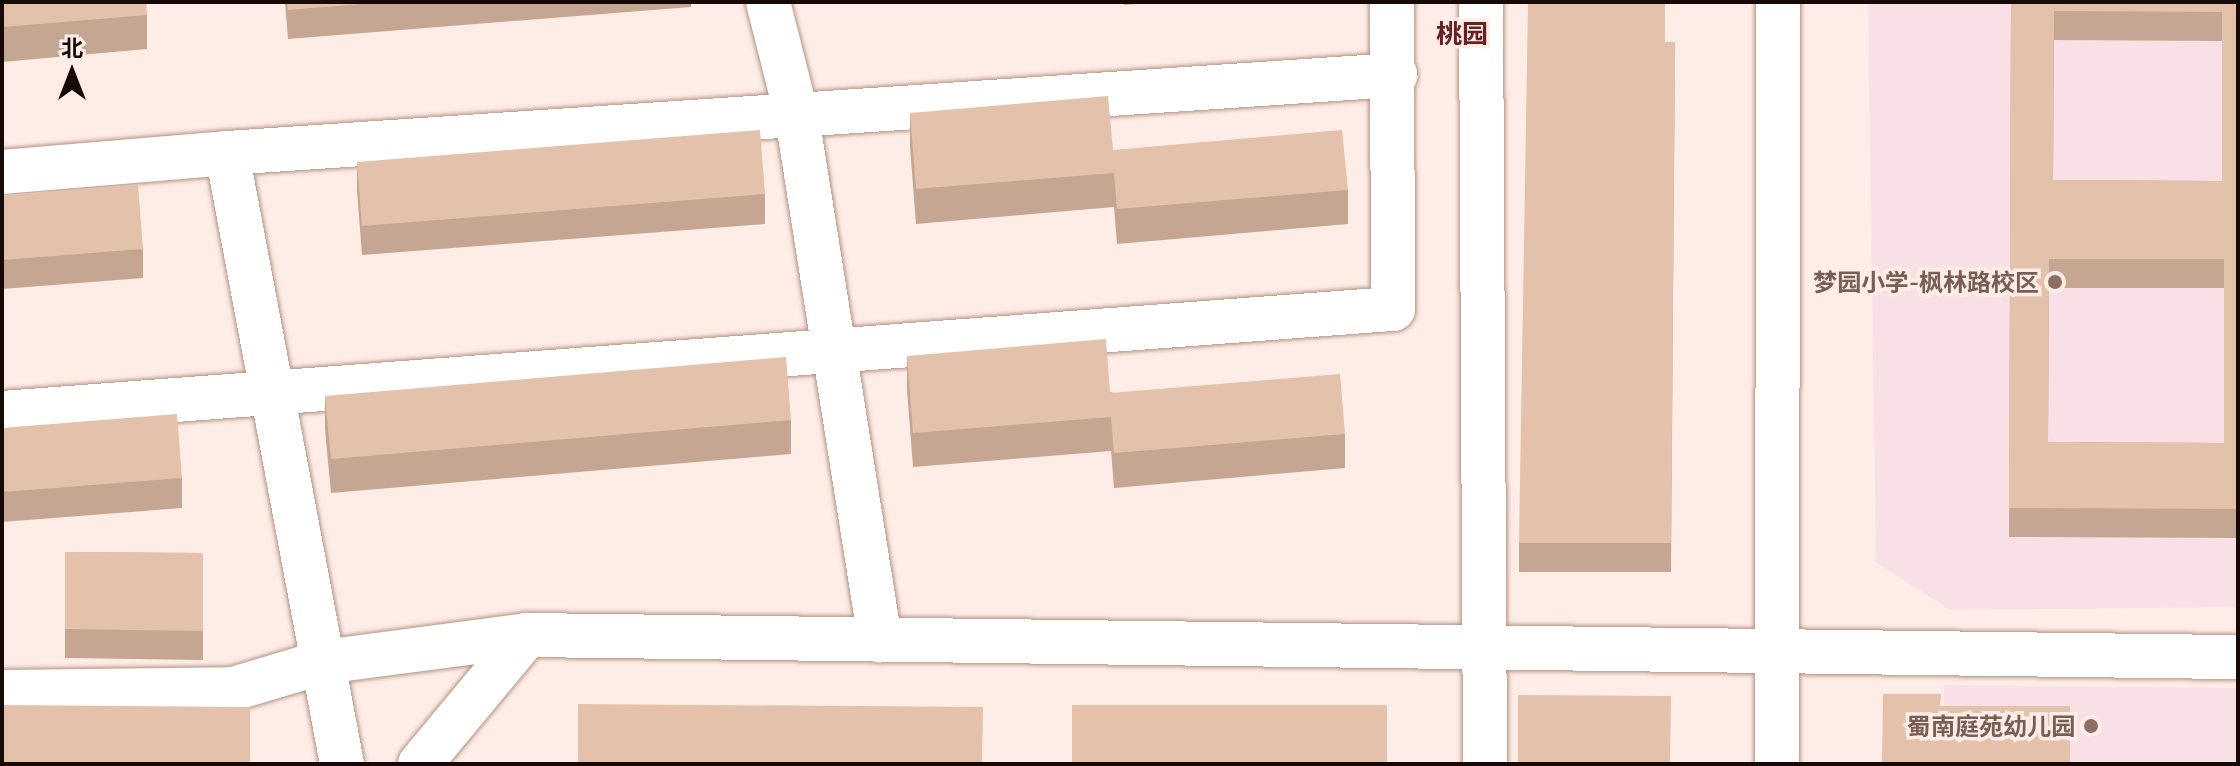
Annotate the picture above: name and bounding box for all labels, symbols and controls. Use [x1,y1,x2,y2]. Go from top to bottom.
district label: 桃园 [1436,18,1488,50]
north arrow [32,32,112,112]
text: 北 [61,33,83,63]
place label: 梦园小学-枫林路校区 [1813,268,2039,296]
marker: 梦园小学-枫林路校区 [2046,273,2064,291]
place label: 蜀南庭苑幼儿园 [1907,712,2075,740]
marker: 蜀南庭苑幼儿园 [2082,717,2100,735]

